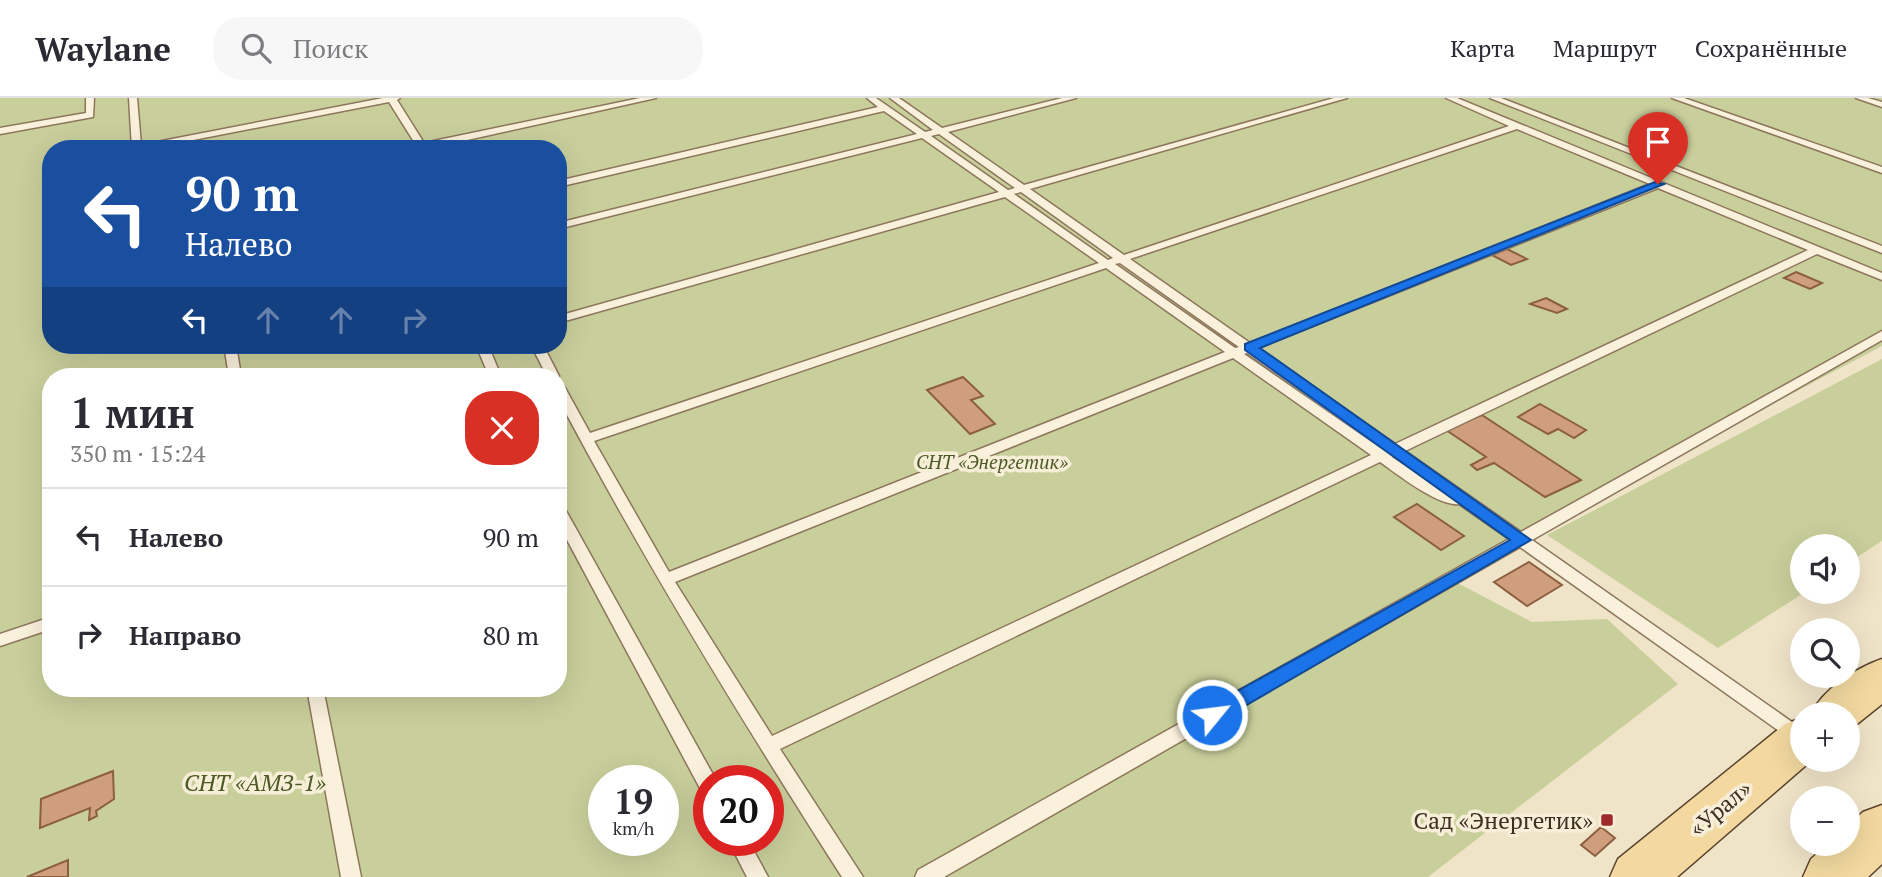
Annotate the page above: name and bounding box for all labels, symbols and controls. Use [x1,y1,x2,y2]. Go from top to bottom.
search box [213,17,703,80]
text: Waylane [35,27,171,70]
icon: search [237,29,275,67]
text: Поиск [293,31,368,65]
text: Карта [1450,32,1515,64]
text: Маршрут [1553,32,1657,64]
text: Сохранённые [1695,32,1847,64]
pin [1628,112,1688,184]
icon: arrive [1639,123,1677,161]
text: 90 m [185,160,299,225]
icon: left [70,168,161,259]
text: Налево [185,223,293,265]
icon: left [176,301,214,339]
icon: ahead [249,301,287,339]
icon: ahead [322,301,360,339]
icon: right [395,301,433,339]
text: 1 мин [70,384,195,440]
button: close [465,391,539,465]
text: 350 m · 15:24 [70,438,205,469]
park label: СНТ «Энергетик» [916,449,1068,474]
icon: left [70,518,108,556]
text: Налево [129,520,223,554]
text: 90 m [483,520,539,554]
map controls [1790,534,1860,856]
button: sound [1790,534,1860,604]
icon: right [70,616,108,654]
text: Направо [129,618,241,652]
text: 80 m [483,618,539,652]
button: search [1790,618,1860,688]
position arrow [1175,678,1249,752]
button: + [1790,702,1860,772]
speed limit sign: 20 [693,765,784,856]
park label: СНТ «АМЗ-1» [184,767,326,798]
street label: «Урал» [1682,773,1758,843]
text: 19 [614,778,653,824]
button: − [1790,786,1860,856]
place label: Сад «Энергетик» [1414,805,1593,836]
marker: Сад «Энергетик» [1599,812,1615,828]
text: km/h [613,816,654,840]

